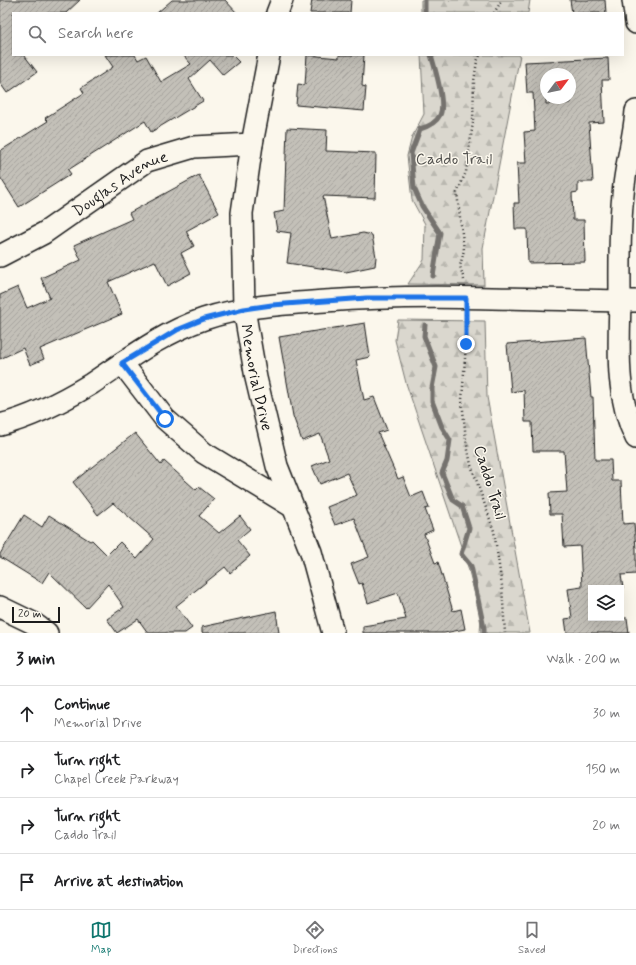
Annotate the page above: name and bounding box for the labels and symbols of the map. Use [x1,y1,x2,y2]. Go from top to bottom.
north arrow [540,68,576,104]
street label: Douglas Avenue [69,146,170,222]
park label: Caddo Trail [416,149,492,170]
street label: Memorial Drive [235,323,277,433]
route end [457,335,475,353]
route start [156,410,174,428]
street label: Caddo Trail [468,443,511,522]
scale bar [12,605,60,624]

